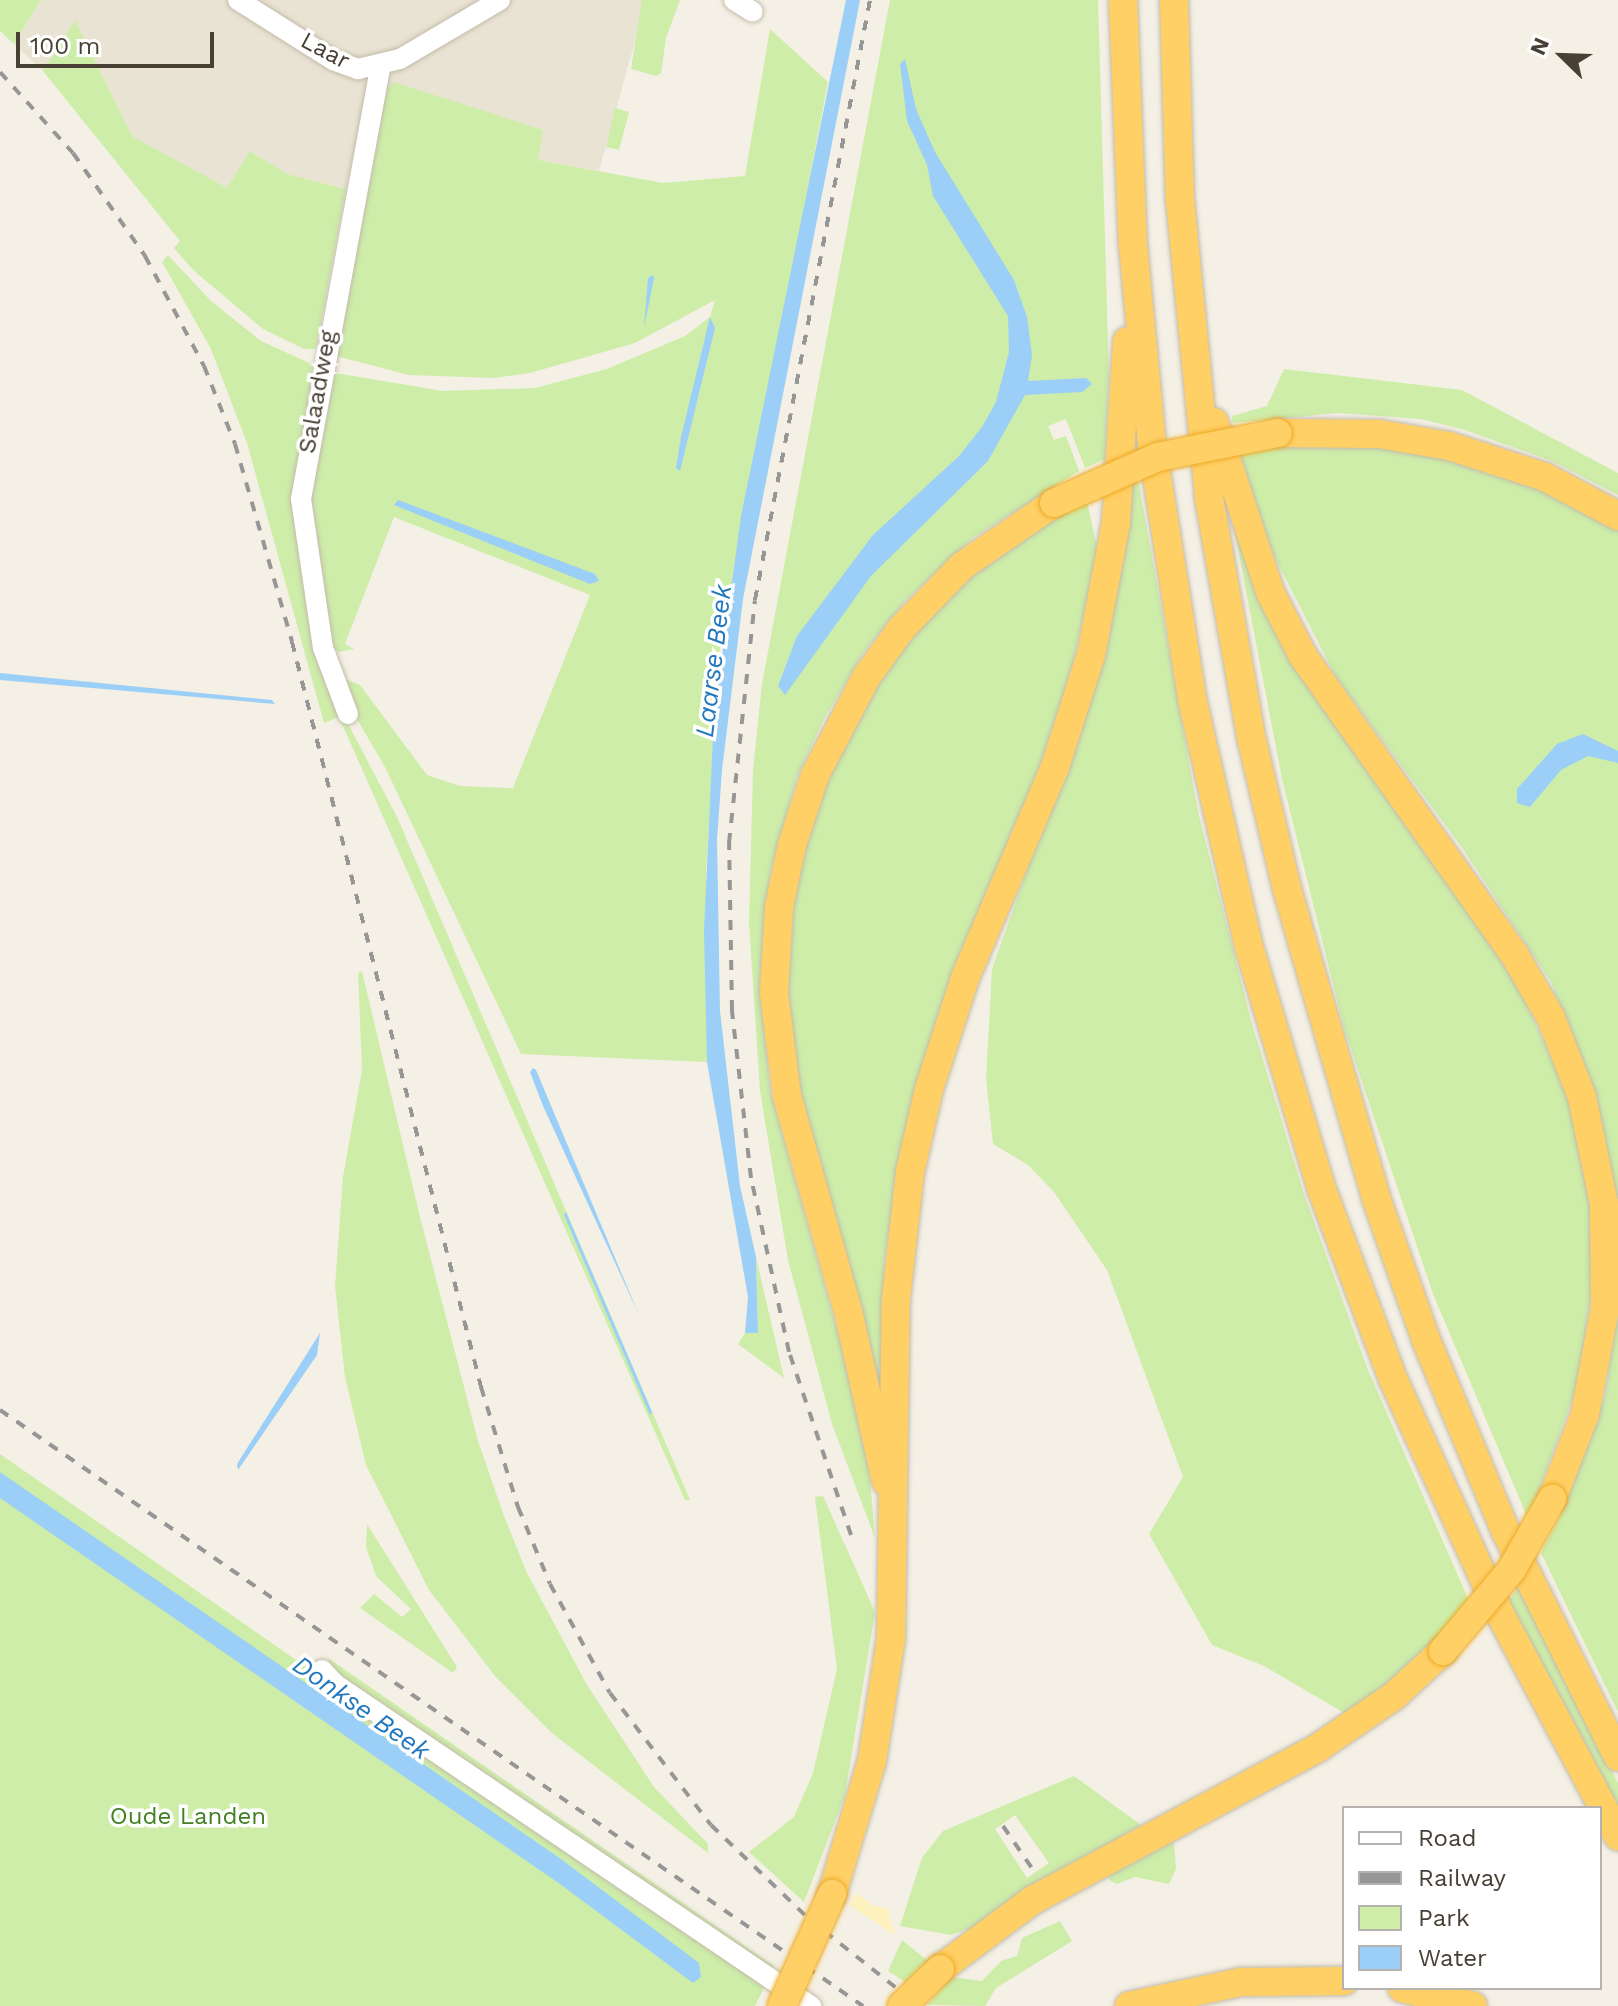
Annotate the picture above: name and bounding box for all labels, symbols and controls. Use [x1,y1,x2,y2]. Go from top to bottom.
scale bar [20,16,218,66]
north arrow [1522,16,1602,96]
street label: Laar [296,26,354,76]
text: 100 m [30,32,100,60]
text: N [1525,34,1554,59]
street label: Salaadweg [293,328,343,456]
water label: Laarse Beek [689,583,739,739]
water label: Donkse Beek [286,1649,436,1767]
park label: Oude Landen [110,1803,266,1831]
legend [1342,1806,1602,1990]
text: Road [1418,1824,1477,1852]
text: Railway [1418,1864,1506,1892]
text: Park [1418,1904,1470,1932]
text: Water [1418,1944,1487,1972]

